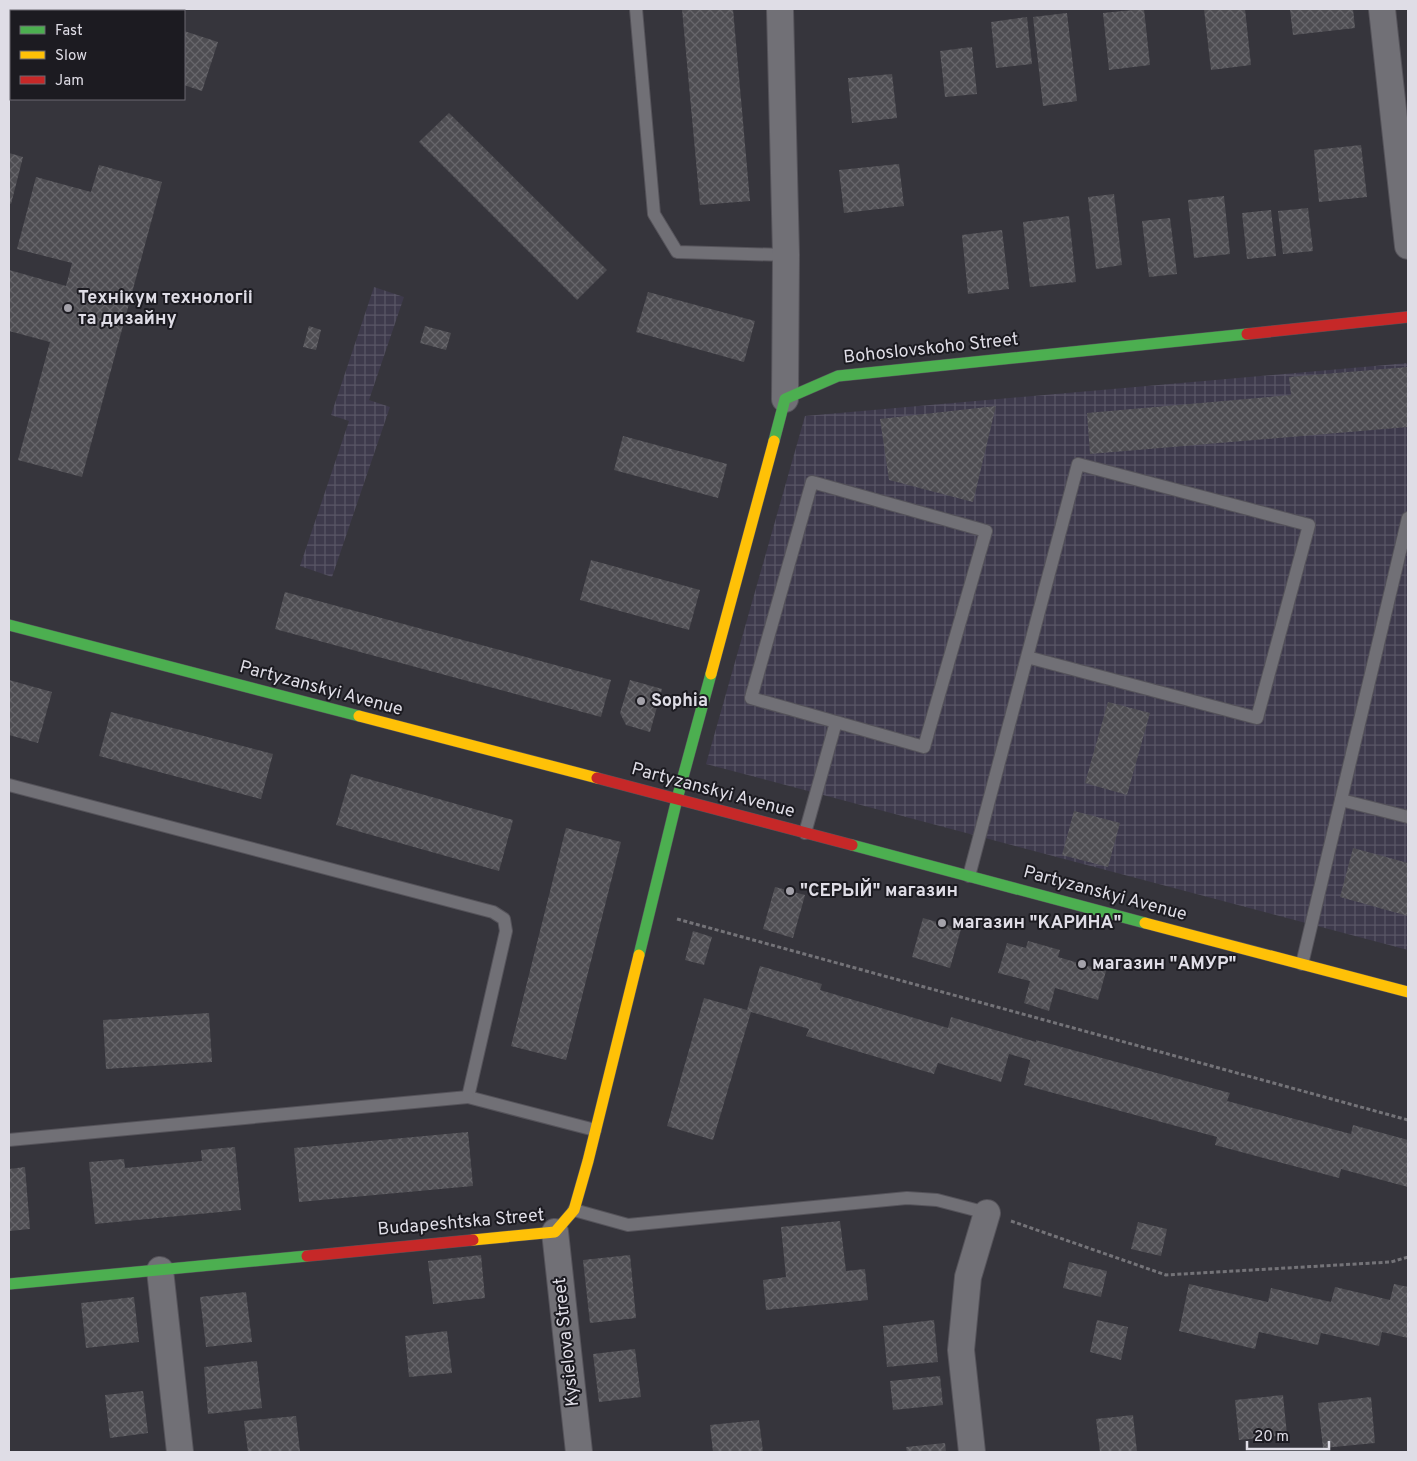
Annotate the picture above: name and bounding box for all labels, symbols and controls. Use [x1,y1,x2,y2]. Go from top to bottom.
legend [10,10,185,100]
text: Fast [55,22,83,41]
text: Slow [55,47,87,66]
text: Jam [55,72,84,91]
place label: Технікум технологіі та дизайну [78,287,253,331]
marker: Технікум технологіі та дизайну [62,302,74,314]
street label: Bohoslovskoho Street [842,328,1020,370]
street label: Partyzanskyi Avenue [237,656,405,722]
place label: Sophia [651,690,708,713]
marker: Sophia [635,695,647,707]
street label: Partyzanskyi Avenue [629,758,797,824]
street label: Partyzanskyi Avenue [1021,861,1189,927]
place label: "СЕРЫЙ" магазин [800,878,958,903]
marker: "СЕРЫЙ" магазин [784,885,796,897]
place label: магазин "КАРИНА" [952,912,1121,935]
marker: магазин "КАРИНА" [936,917,948,929]
place label: магазин "АМУР" [1092,953,1236,976]
marker: магазин "АМУР" [1076,958,1088,970]
street label: Budapeshtska Street [377,1204,545,1242]
street label: Kysielova Street [549,1276,585,1408]
scale bar [1247,1418,1330,1450]
text: 20 m [1254,1428,1289,1447]

